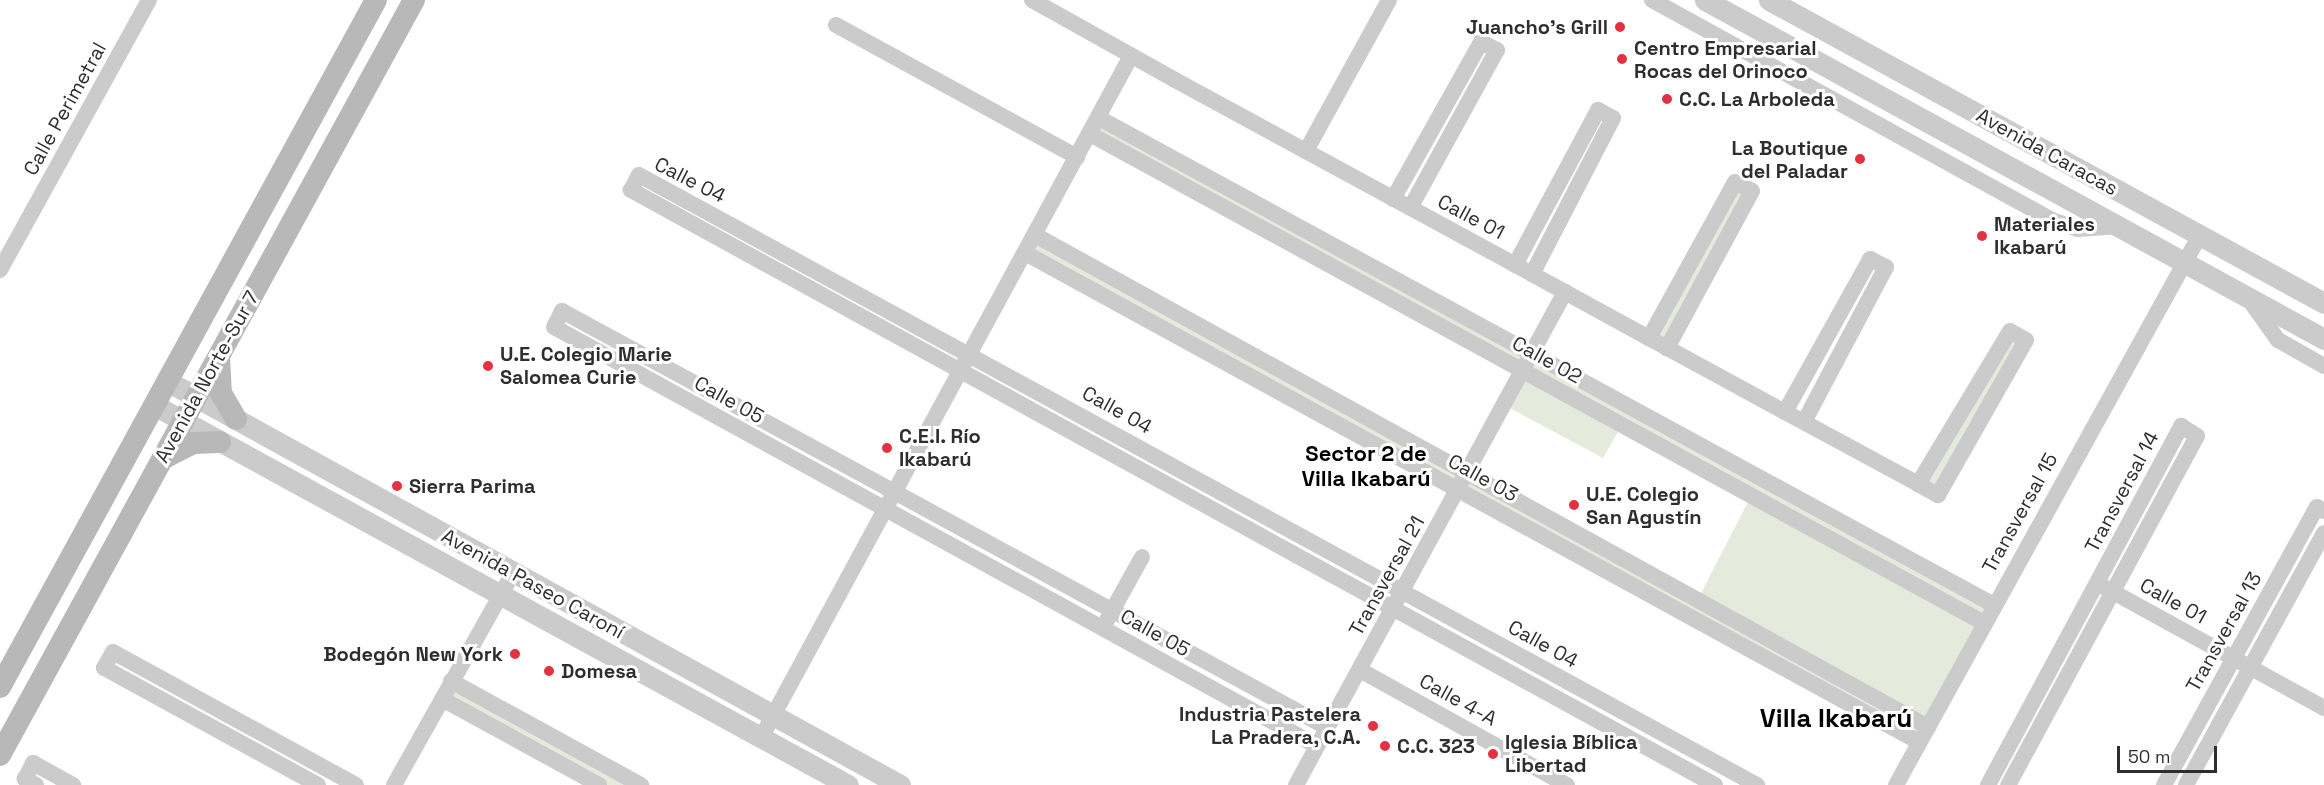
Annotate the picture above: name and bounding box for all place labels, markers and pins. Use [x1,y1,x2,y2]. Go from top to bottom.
place label: Juancho's Grill [1466,15,1608,39]
marker: Juancho's Grill [1613,20,1627,34]
place label: Centro Empresarial Rocas del Orinoco [1634,36,1817,83]
marker: Centro Empresarial Rocas del Orinoco [1615,52,1629,66]
place label: C.C. La Arboleda [1679,87,1836,111]
marker: C.C. La Arboleda [1660,92,1674,106]
place label: La Boutique del Paladar [1732,136,1848,183]
marker: La Boutique del Paladar [1853,152,1867,166]
place label: Materiales Ikabarú [1994,213,2095,260]
marker: Materiales Ikabarú [1975,229,1989,243]
place label: U.E. Colegio Marie Salomea Curie [500,342,673,389]
marker: U.E. Colegio Marie Salomea Curie [481,359,495,373]
place label: C.E.I. Río Ikabarú [899,424,981,471]
marker: C.E.I. Río Ikabarú [880,441,894,455]
place label: Sierra Parima [409,474,536,498]
marker: Sierra Parima [390,479,404,493]
place label: U.E. Colegio San Agustín [1586,482,1702,529]
marker: U.E. Colegio San Agustín [1567,498,1581,512]
place label: Bodegón New York [323,642,503,666]
marker: Bodegón New York [508,647,522,661]
place label: Domesa [561,659,637,683]
marker: Domesa [542,664,556,678]
place label: Industria Pastelera La Pradera, C.A. [1179,702,1361,749]
marker: Industria Pastelera La Pradera, C.A. [1366,719,1380,733]
place label: Iglesia Bíblica Libertad [1505,730,1638,777]
place label: C.C. 323 [1397,734,1476,758]
marker: C.C. 323 [1378,739,1392,753]
marker: Iglesia Bíblica Libertad [1486,747,1500,761]

